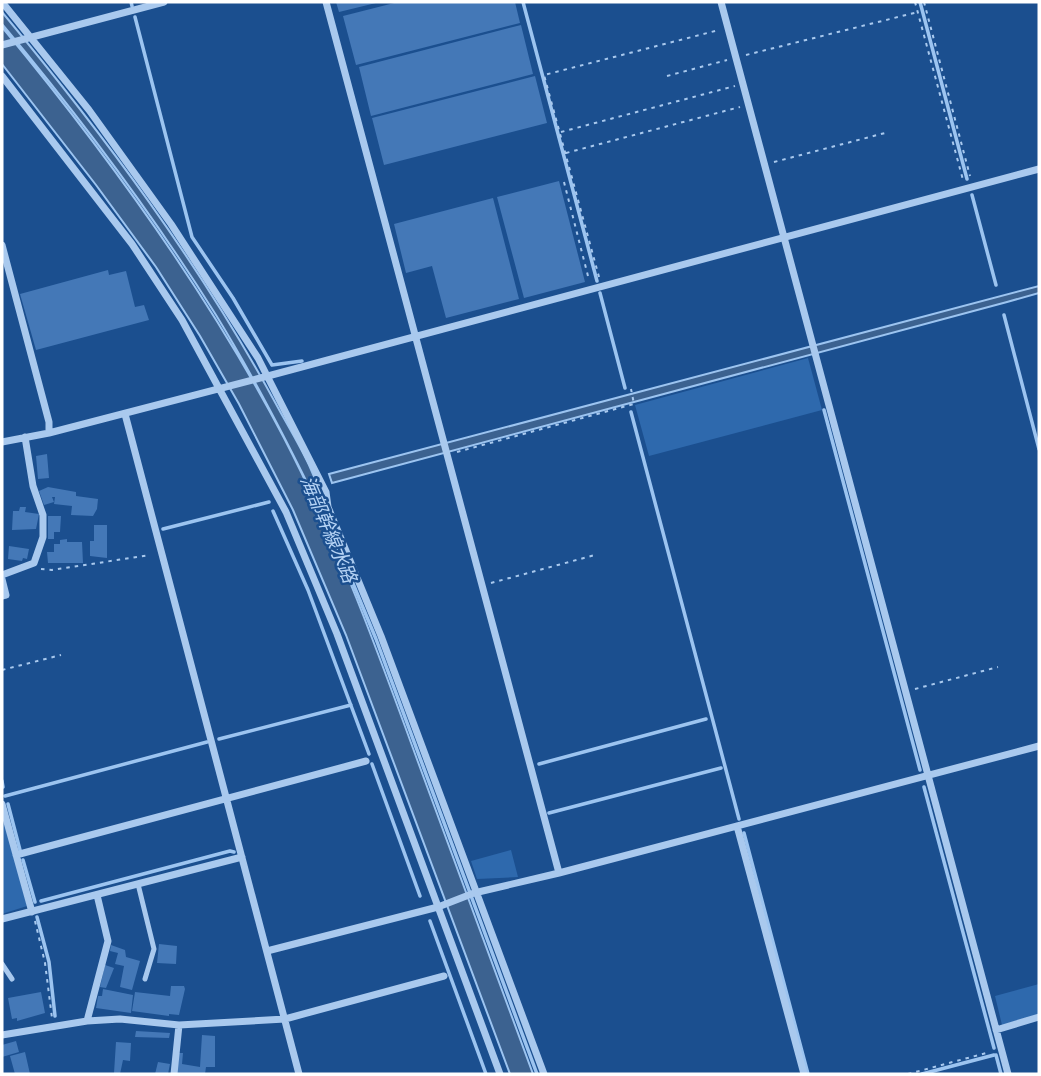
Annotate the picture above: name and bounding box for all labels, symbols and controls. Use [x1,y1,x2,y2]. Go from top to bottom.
water label: 海部幹線水路 [297,472,362,588]

